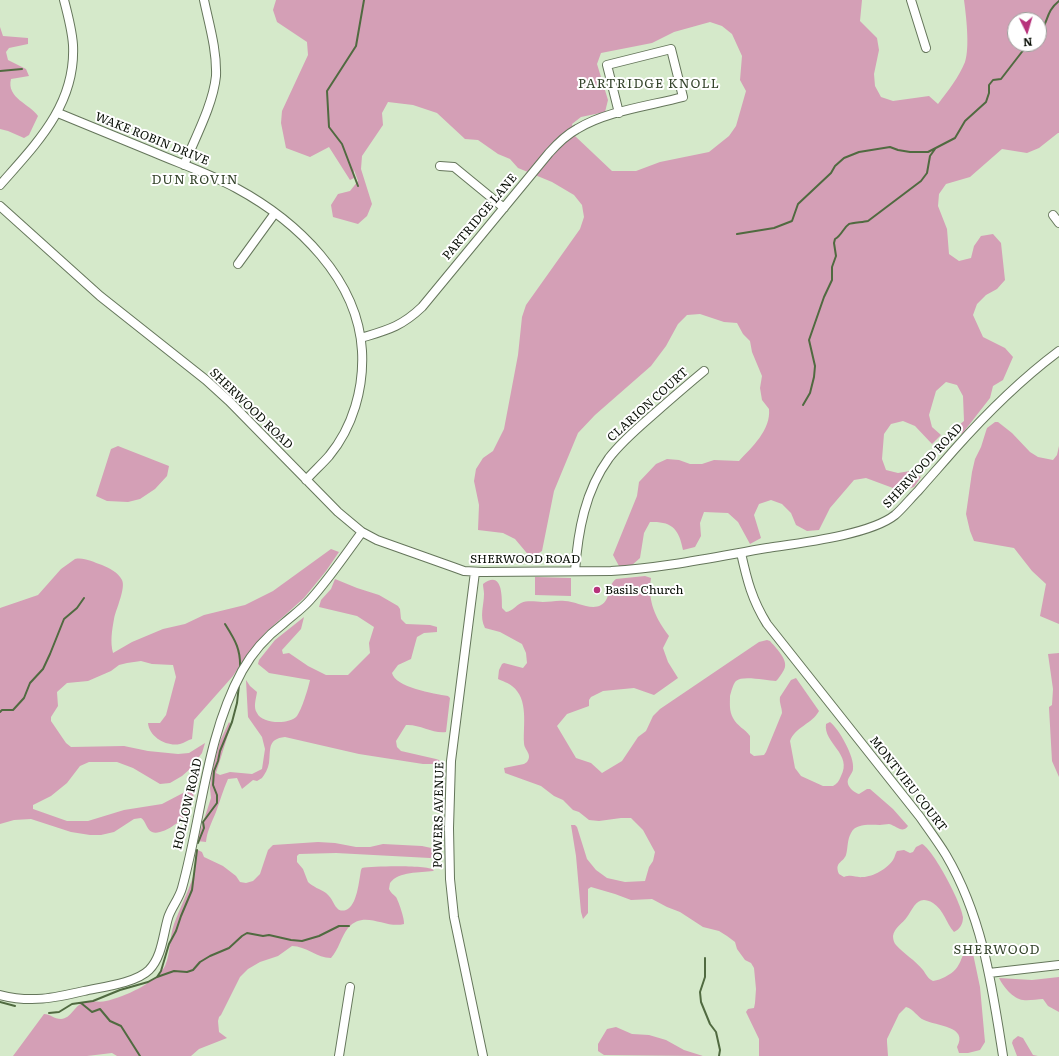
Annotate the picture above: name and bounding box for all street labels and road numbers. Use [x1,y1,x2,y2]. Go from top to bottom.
street label: WAKE ROBIN DRIVE [93,110,211,168]
street label: PARTRIDGE LANE [440,171,520,263]
street label: CLARION COURT [605,365,691,445]
street label: SHERWOOD ROAD [206,366,296,452]
street label: SHERWOOD ROAD [880,421,966,511]
street label: SHERWOOD ROAD [470,552,580,566]
street label: MONTVIEU COURT [866,734,950,834]
street label: HOLLOW ROAD [170,757,206,851]
street label: POWERS AVENUE [431,762,447,868]

